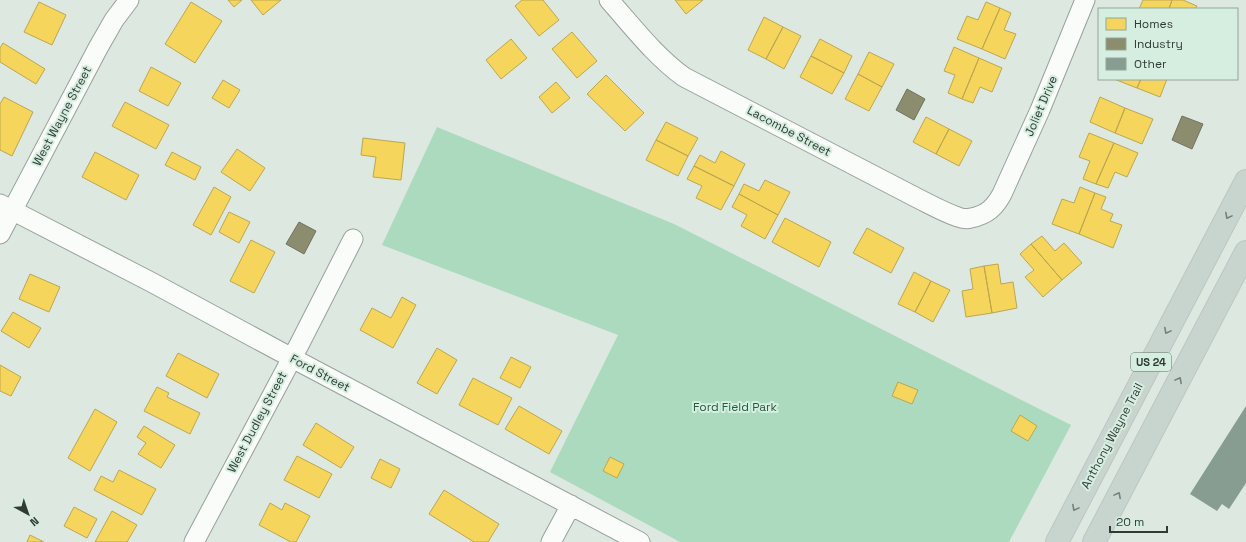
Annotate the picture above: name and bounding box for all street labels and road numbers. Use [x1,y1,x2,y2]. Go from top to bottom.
street label: West Wayne Street [29,63,95,169]
street label: Joliet Drive [1021,73,1061,139]
street label: Lacombe Street [744,102,834,160]
street label: Ford Street [287,351,353,395]
road number: US 24 [1131,353,1171,371]
street label: West Dudley Street [224,369,290,475]
street label: Anthony Wayne Trail [1077,380,1147,492]

